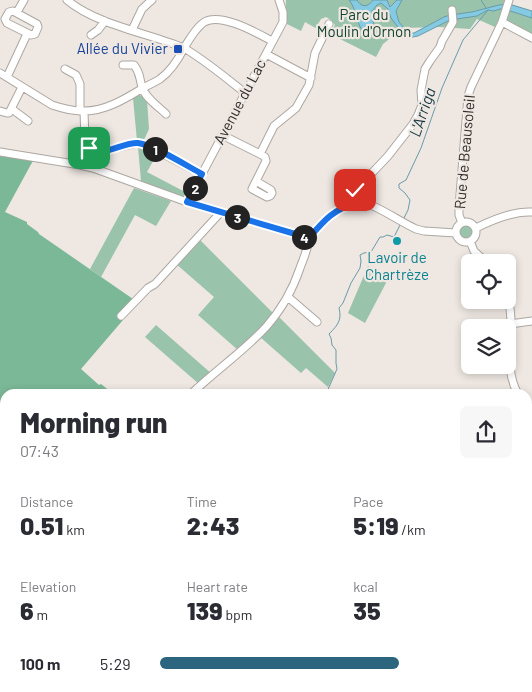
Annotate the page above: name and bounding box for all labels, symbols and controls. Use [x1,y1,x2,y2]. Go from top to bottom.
park label: Parc du Moulin d'Ornon [317,5,411,40]
place label: Allée du Vivier [77,39,169,57]
marker: Allée du Vivier [172,43,184,55]
street label: Avenue du Lac [209,56,269,147]
water label: L'Arriga [404,85,439,139]
street label: Rue de Beausoleil [450,94,478,210]
pin [68,127,110,169]
icon: arrive [75,134,103,162]
pin: 1 [142,136,168,162]
text: 1 [153,141,158,158]
pin [334,169,376,211]
pin: 2 [182,176,208,200]
icon: check [341,176,369,204]
text: 2 [192,180,199,197]
pin: 3 [224,204,250,230]
text: 3 [234,209,241,226]
pin: 4 [292,224,316,250]
text: 4 [300,229,309,246]
marker: Lavoir de Chartrèze [391,235,403,247]
place label: Lavoir de Chartrèze [365,248,429,283]
map controls [461,254,516,374]
button: locate [461,254,516,309]
button: layers [461,319,516,374]
text: Morning run [20,405,168,439]
button: share [460,406,512,458]
text: 07:43 [20,441,59,460]
text: Distance [20,493,73,510]
text: Time [187,493,217,510]
text: Pace [353,493,383,510]
text: 0.51 [20,510,63,540]
text: 2:43 [187,510,239,540]
text: 5:19 [353,510,399,540]
text: km [63,521,85,538]
text: /km [399,521,426,538]
text: Elevation [20,578,76,595]
text: Heart rate [187,578,248,595]
text: kcal [353,578,378,595]
text: 6 [20,595,34,625]
text: 139 [187,595,223,625]
text: 35 [353,595,381,625]
text: m [34,606,48,623]
text: bpm [223,606,252,623]
text: 100 m [20,654,60,673]
text: 5:29 [100,654,131,673]

